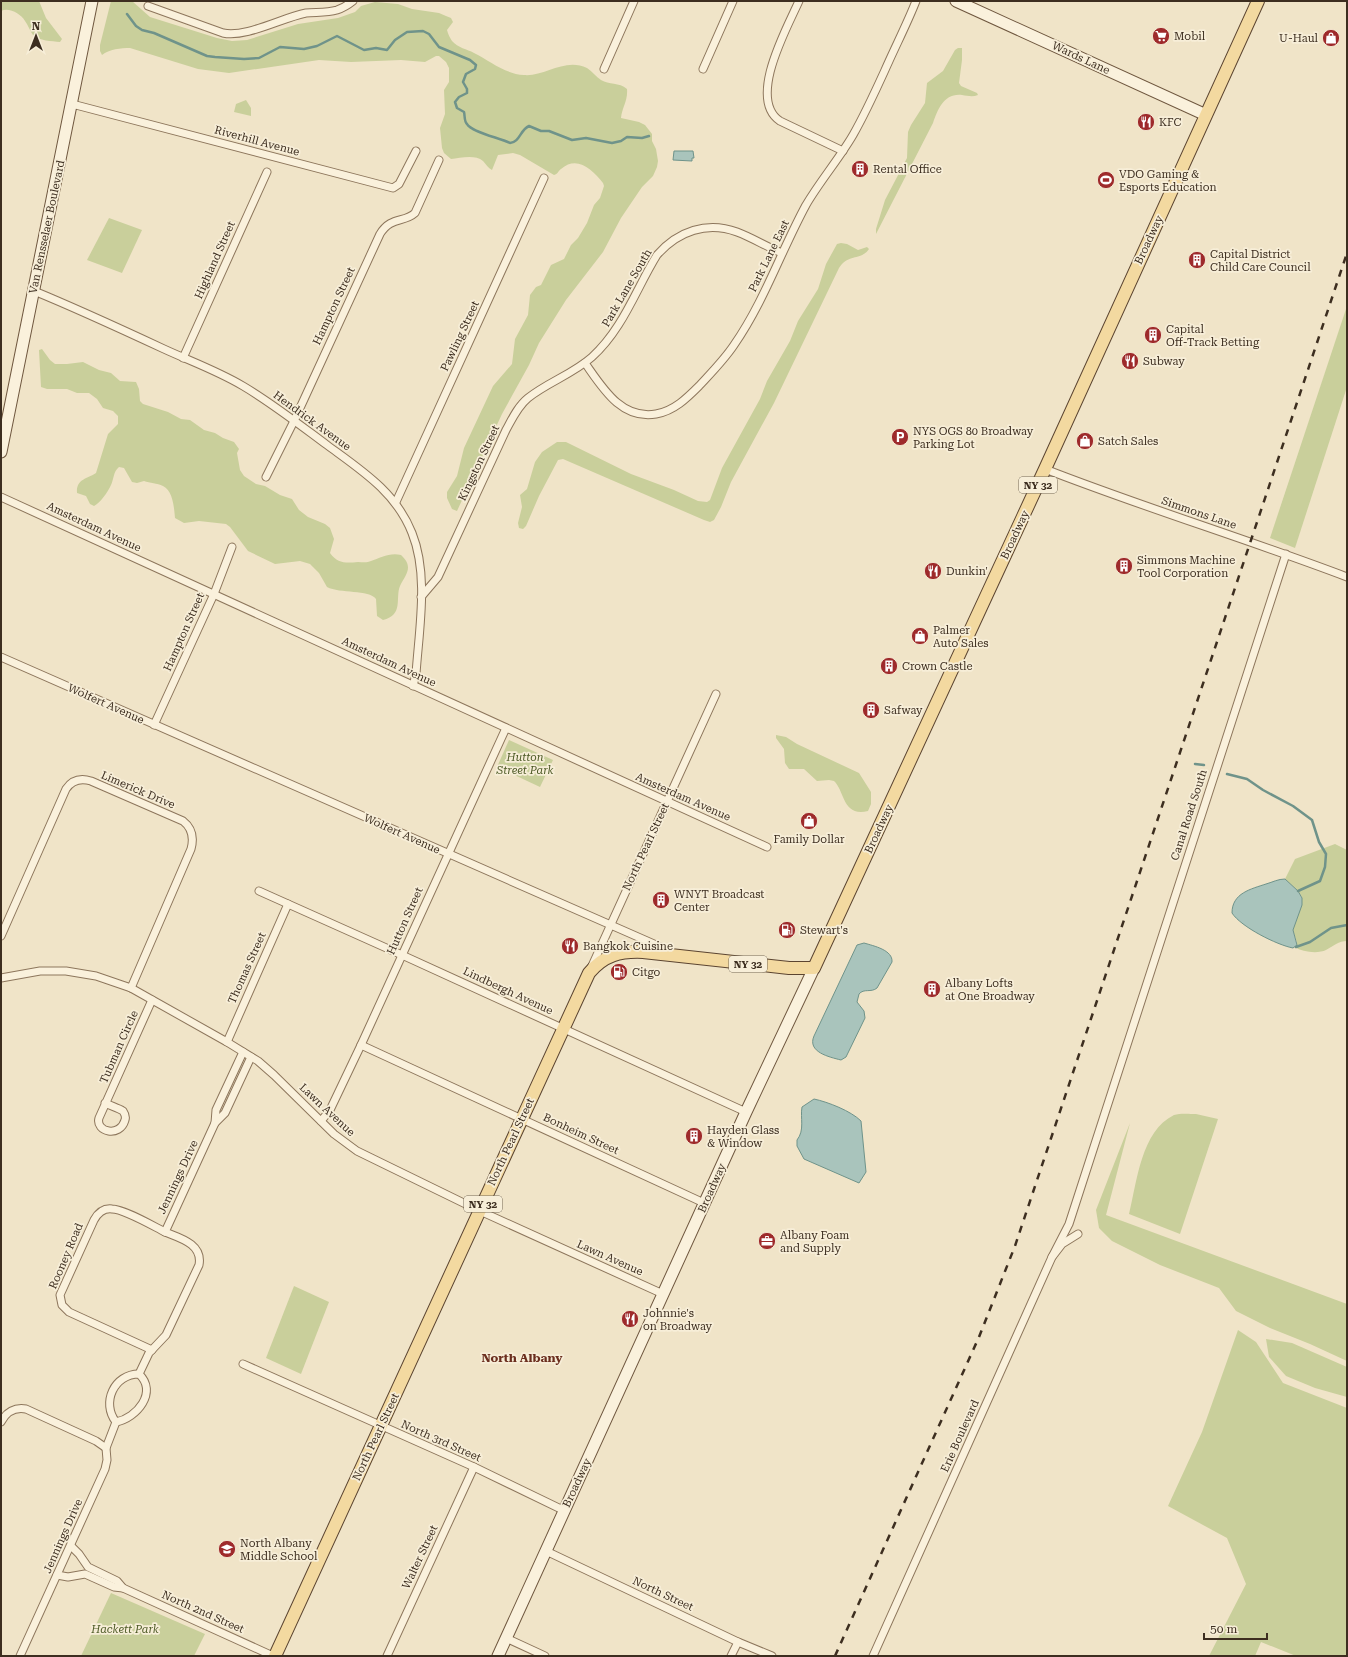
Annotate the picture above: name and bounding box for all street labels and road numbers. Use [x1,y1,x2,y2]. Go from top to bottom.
street label: Wards Lane [1050,39,1112,77]
street label: Riverhill Avenue [213,123,301,159]
street label: Van Rensselaer Boulevard [26,159,68,295]
street label: Broadway [1132,213,1166,267]
street label: Park Lane East [746,218,792,294]
street label: Highland Street [192,219,238,301]
street label: Park Lane South [599,247,655,329]
street label: Hampton Street [310,265,358,347]
street label: Pawling Street [438,299,482,373]
street label: Hendrick Avenue [271,389,353,453]
street label: Kingston Street [456,423,502,503]
road number: NY 32 [1019,477,1057,493]
street label: Simmons Lane [1160,494,1238,532]
street label: Amsterdam Avenue [45,499,143,555]
street label: Broadway [998,508,1032,562]
street label: Hampton Street [161,591,207,673]
street label: Amsterdam Avenue [340,634,438,690]
street label: Wolfert Avenue [66,681,146,727]
street label: Canal Road South [1168,768,1210,862]
street label: Limerick Drive [99,769,177,811]
street label: Amsterdam Avenue [633,770,733,824]
street label: North Pearl Street [620,801,672,893]
street label: Broadway [862,802,896,856]
street label: Wolfert Avenue [362,811,442,857]
street label: Hutton Street [384,885,426,957]
street label: Thomas Street [225,930,269,1006]
road number: NY 32 [729,956,767,972]
street label: Lindbergh Avenue [461,964,555,1018]
street label: Tubman Circle [97,1008,141,1086]
street label: Lawn Avenue [297,1081,357,1139]
street label: North Pearl Street [485,1096,537,1188]
street label: Bonheim Street [541,1111,621,1157]
street label: Jennings Drive [155,1138,201,1216]
street label: Broadway [695,1161,729,1215]
road number: NY 32 [464,1196,502,1212]
street label: Rooney Road [46,1221,86,1291]
street label: Lawn Avenue [575,1238,645,1278]
street label: North Pearl Street [350,1391,402,1483]
street label: Erie Boulevard [938,1398,982,1474]
street label: North 3rd Street [399,1418,483,1464]
street label: Broadway [560,1456,594,1510]
street label: Jennings Drive [41,1497,85,1575]
street label: Walter Street [400,1523,440,1591]
street label: North Street [630,1574,696,1614]
street label: North 2nd Street [160,1588,246,1636]

